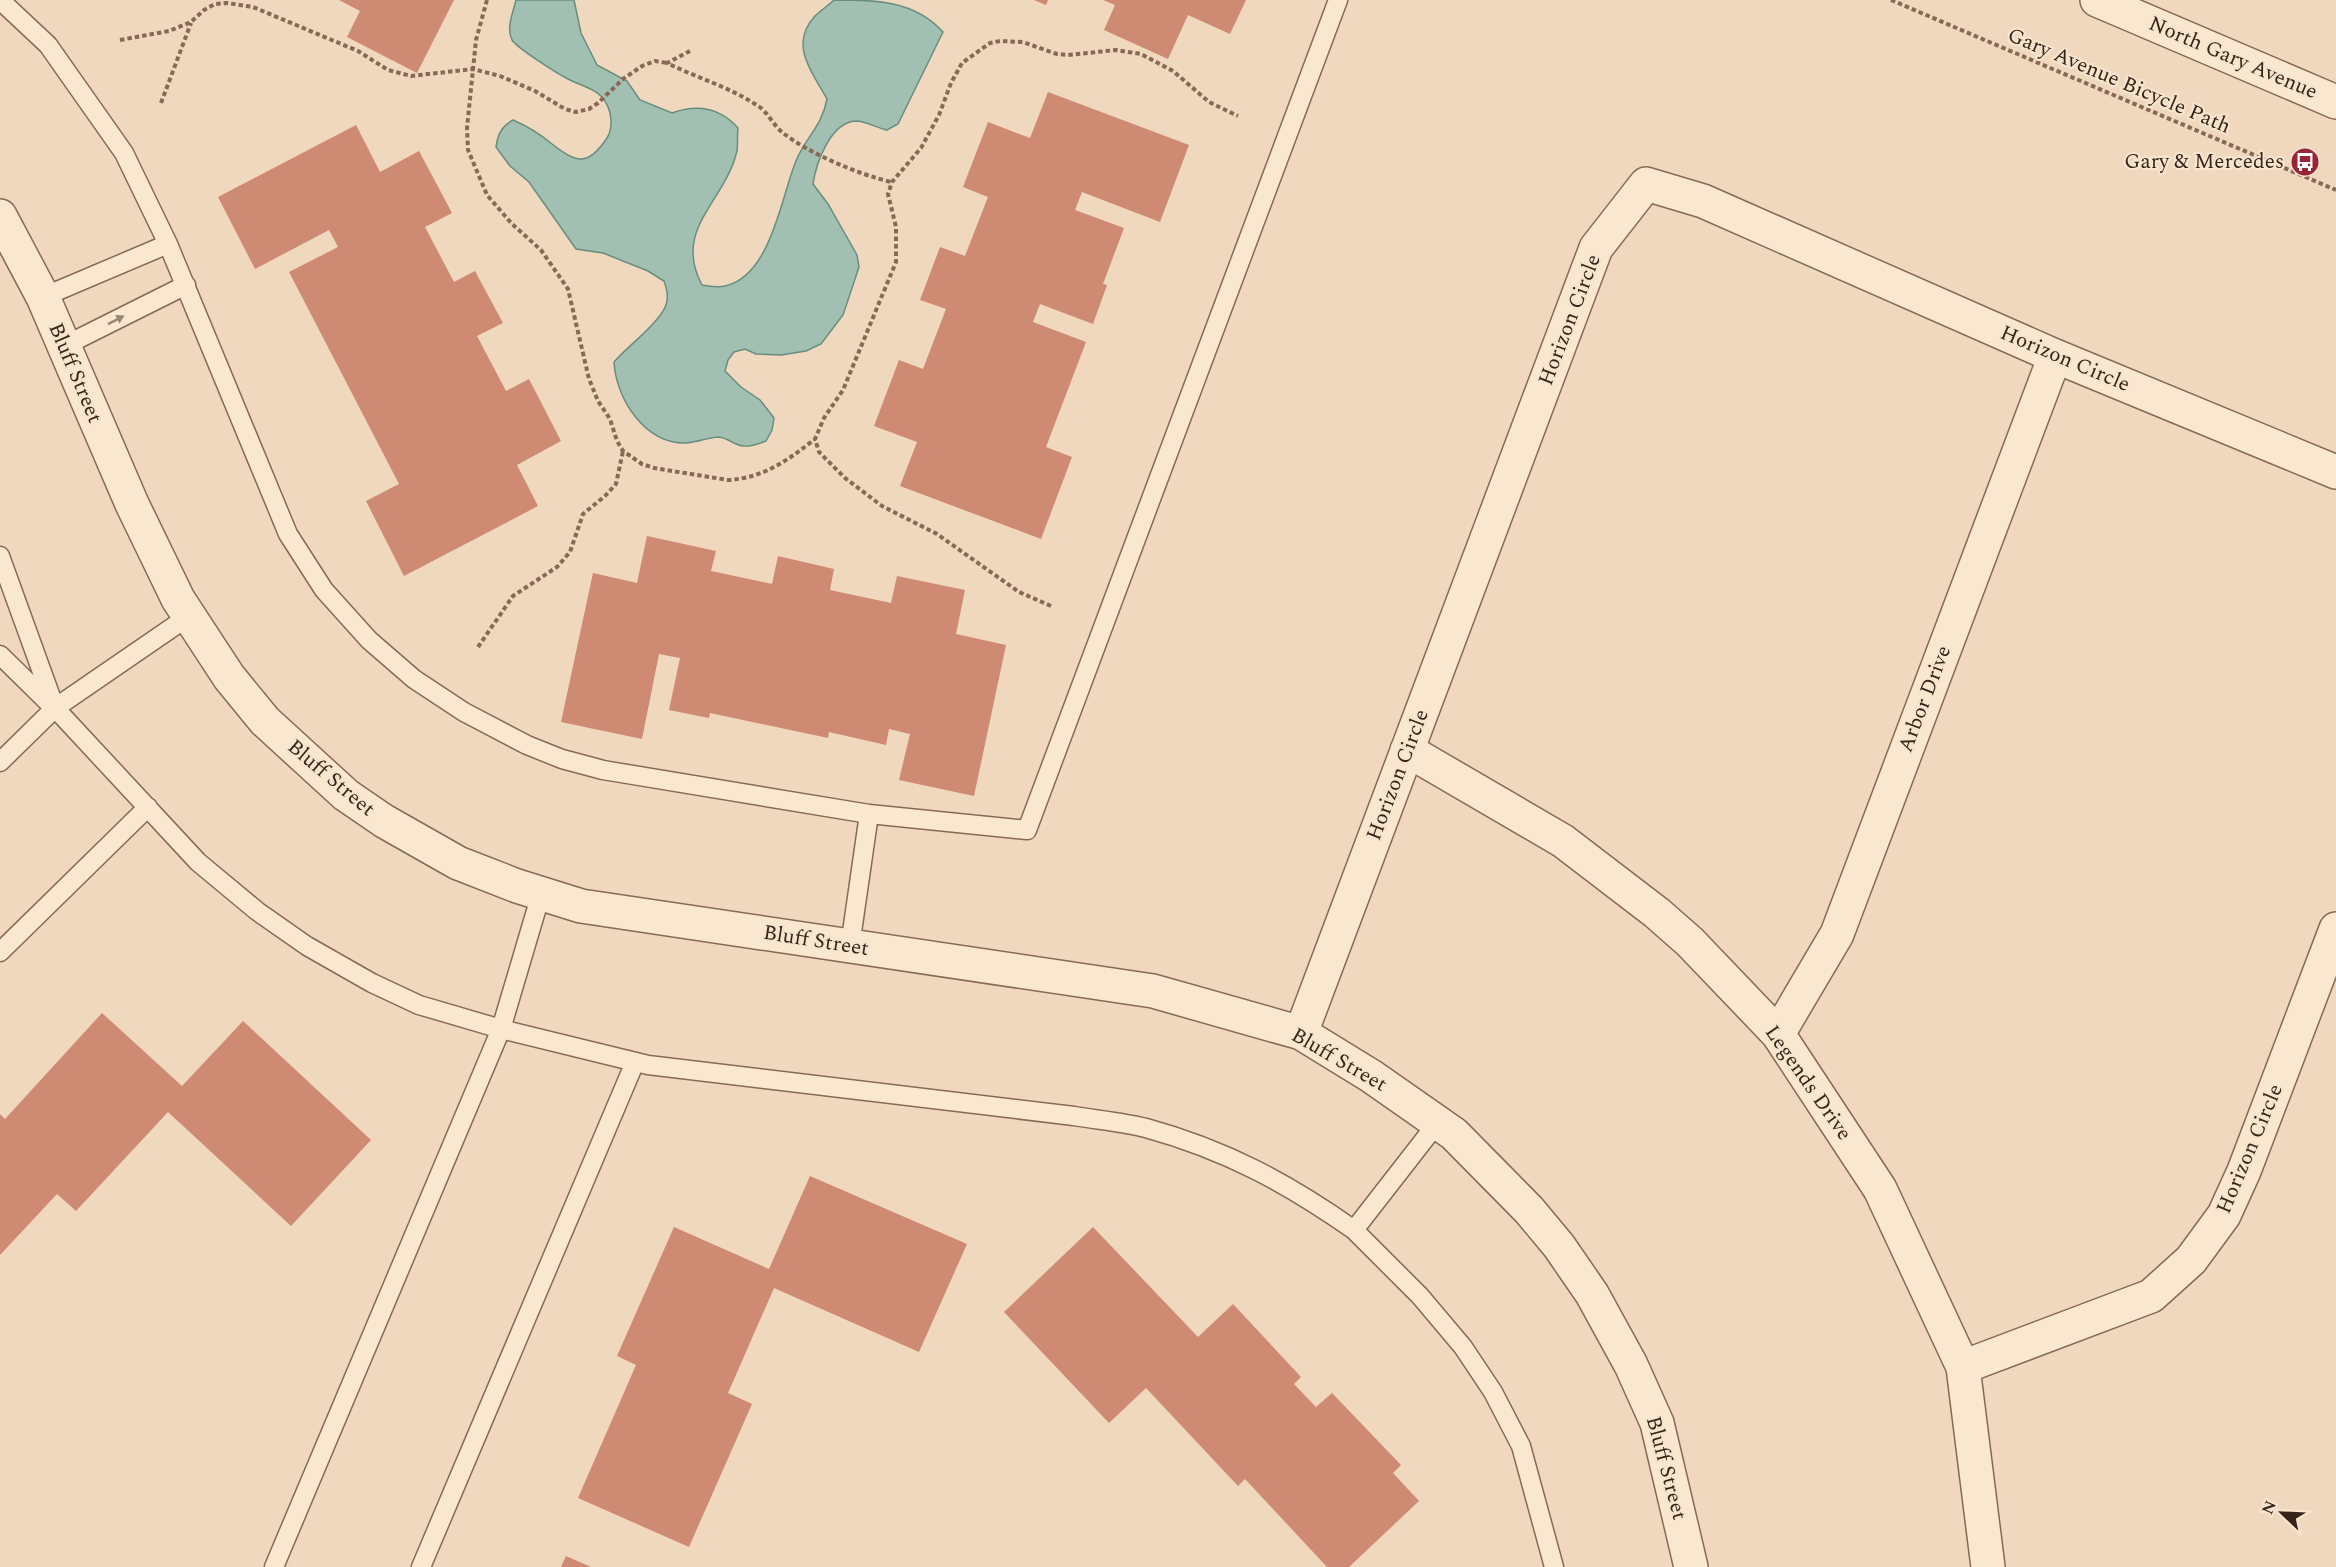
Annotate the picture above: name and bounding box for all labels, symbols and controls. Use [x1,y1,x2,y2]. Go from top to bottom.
street label: North Gary Avenue [2144,8,2322,108]
street label: Gary Avenue Bicycle Path [2002,19,2236,143]
place label: Gary & Mercedes [2124,146,2284,178]
bus stop icon: Gary & Mercedes [2289,146,2321,178]
street label: Horizon Circle [1530,250,1610,390]
one-way arrow [108,315,125,325]
street label: Horizon Circle [1995,317,2135,401]
street label: Bluff Street [40,318,110,428]
street label: Arbor Drive [1890,641,1960,757]
street label: Horizon Circle [1358,705,1438,845]
street label: Bluff Street [280,732,382,824]
street label: Bluff Street [761,917,871,965]
street label: Legends Drive [1756,1019,1860,1147]
street label: Bluff Street [1285,1020,1393,1100]
street label: Horizon Circle [2208,1079,2292,1219]
street label: Bluff Street [1637,1413,1695,1523]
north arrow [2252,1483,2312,1543]
text: N [2256,1497,2283,1518]

